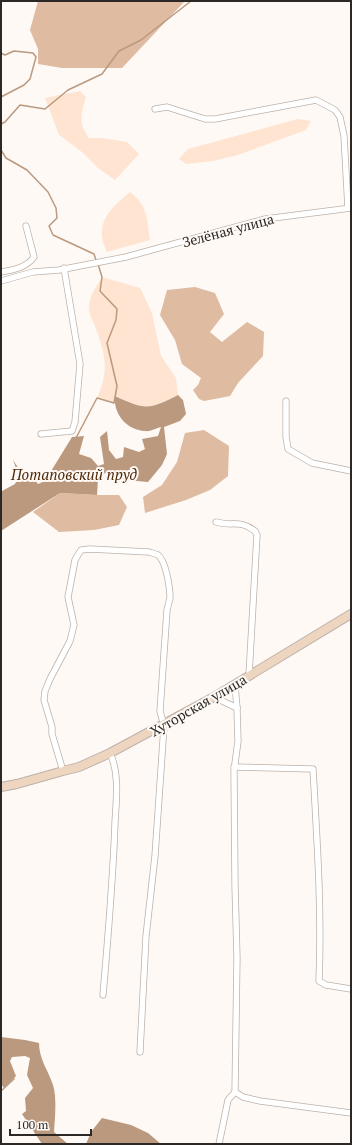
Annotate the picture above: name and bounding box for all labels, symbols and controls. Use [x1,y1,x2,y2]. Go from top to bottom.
street label: Зелёная улица [180,209,276,251]
water label: Потаповский пруд [10,464,138,484]
street label: Хуторская улица [146,670,250,740]
scale bar [10,1111,91,1137]
text: 100 m [16,1117,49,1132]

